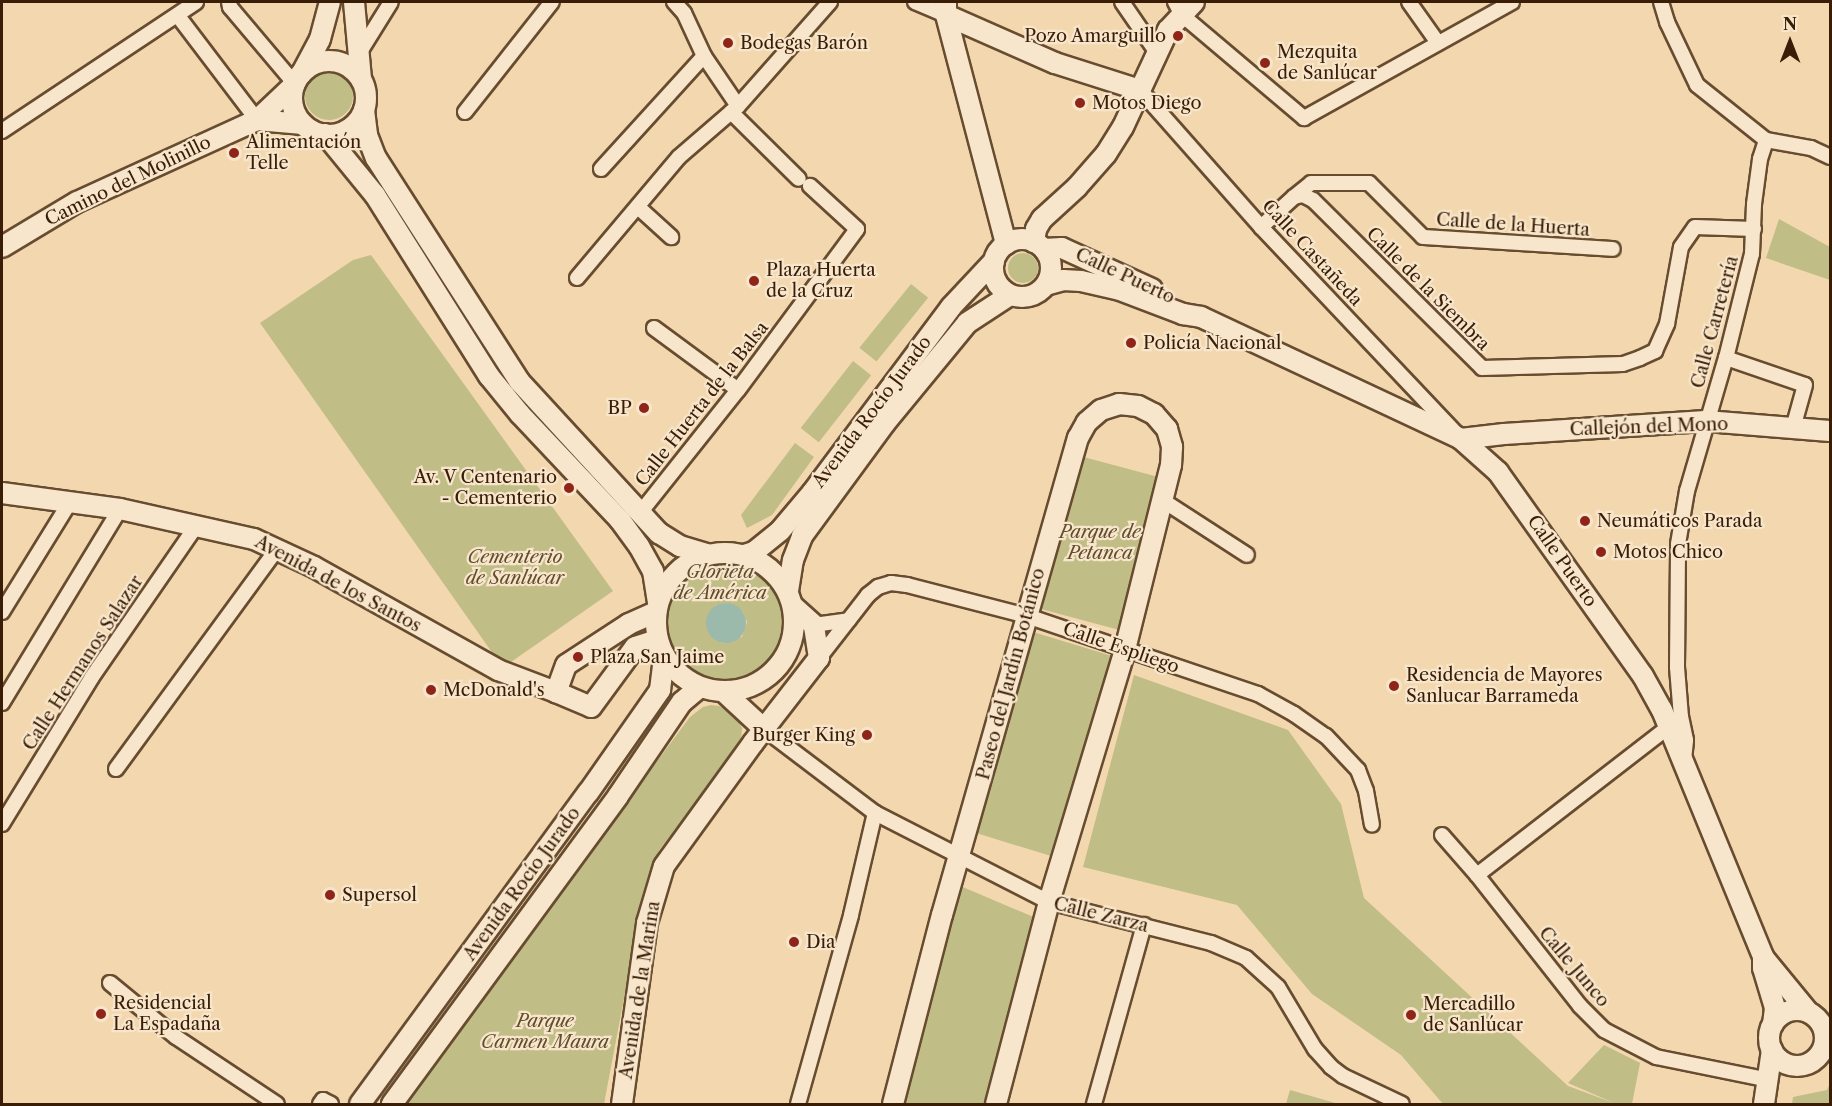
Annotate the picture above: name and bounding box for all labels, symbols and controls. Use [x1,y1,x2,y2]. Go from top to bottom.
north arrow [1760,12,1820,72]
text: N [1783,14,1797,34]
place label: Pozo Amarguillo [1024,25,1166,47]
marker: Pozo Amarguillo [1171,29,1185,43]
place label: Bodegas Barón [740,32,868,54]
marker: Bodegas Barón [721,36,735,50]
place label: Mezquita de Sanlúcar [1277,42,1377,84]
marker: Mezquita de Sanlúcar [1258,56,1272,70]
place label: Motos Diego [1092,92,1201,114]
marker: Motos Diego [1073,96,1087,110]
street label: Camino del Molinillo [41,131,215,231]
place label: Alimentación Telle [246,132,361,174]
marker: Alimentación Telle [227,146,241,160]
street label: Calle Castañeda [1257,195,1367,311]
street label: Calle de la Huerta [1435,209,1591,241]
street label: Calle de la Siembra [1362,223,1494,355]
street label: Calle Puerto [1072,244,1178,308]
street label: Calle Carretería [1687,253,1743,391]
place label: Plaza Huerta de la Cruz [766,260,876,302]
marker: Plaza Huerta de la Cruz [747,274,761,288]
street label: Calle Huerta de la Balsa [631,317,773,491]
street label: Avenida Rocío Jurado [808,332,936,492]
place label: Policía Nacional [1143,332,1282,354]
marker: Policía Nacional [1124,336,1138,350]
place label: BP [608,397,632,419]
marker: BP [637,401,651,415]
street label: Callejón del Mono [1569,413,1729,441]
place label: Av. V Centenario - Cementerio [412,467,557,510]
marker: Av. V Centenario - Cementerio [562,481,576,495]
place label: Neumáticos Parada [1597,510,1762,532]
street label: Calle Puerto [1522,511,1602,611]
marker: Neumáticos Parada [1578,514,1592,528]
park label: Parque de Petanca [1059,522,1141,564]
street label: Avenida de los Santos [251,531,425,637]
place label: Motos Chico [1613,541,1723,563]
marker: Motos Chico [1594,545,1608,559]
park label: Cementerio de Sanlúcar [466,547,564,590]
park label: Glorieta de América [673,562,767,604]
street label: Paseo del Jardín Botánico [972,566,1050,782]
street label: Calle Hermanos Salazar [18,571,148,755]
street label: Calle Espliego [1060,618,1182,678]
place label: Plaza San Jaime [590,646,724,668]
marker: Plaza San Jaime [571,650,585,664]
place label: Residencia de Mayores Sanlucar Barrameda [1406,665,1603,708]
place label: McDonald's [443,679,544,701]
marker: Residencia de Mayores Sanlucar Barrameda [1387,679,1401,693]
marker: McDonald's [424,683,438,697]
place label: Burger King [752,724,855,746]
marker: Burger King [860,728,874,742]
street label: Avenida Rocío Jurado [459,803,585,965]
place label: Supersol [342,884,417,906]
marker: Supersol [323,888,337,902]
street label: Calle Zarza [1051,893,1151,937]
street label: Avenida de la Marina [615,899,665,1081]
street label: Calle Junco [1534,923,1614,1011]
place label: Dia [806,931,836,953]
marker: Dia [787,935,801,949]
place label: Residencial La Espadaña [113,993,221,1036]
place label: Mercadillo de Sanlúcar [1423,994,1523,1036]
marker: Residencial La Espadaña [94,1007,108,1021]
marker: Mercadillo de Sanlúcar [1404,1008,1418,1022]
park label: Parque Carmen Maura [481,1011,609,1054]

